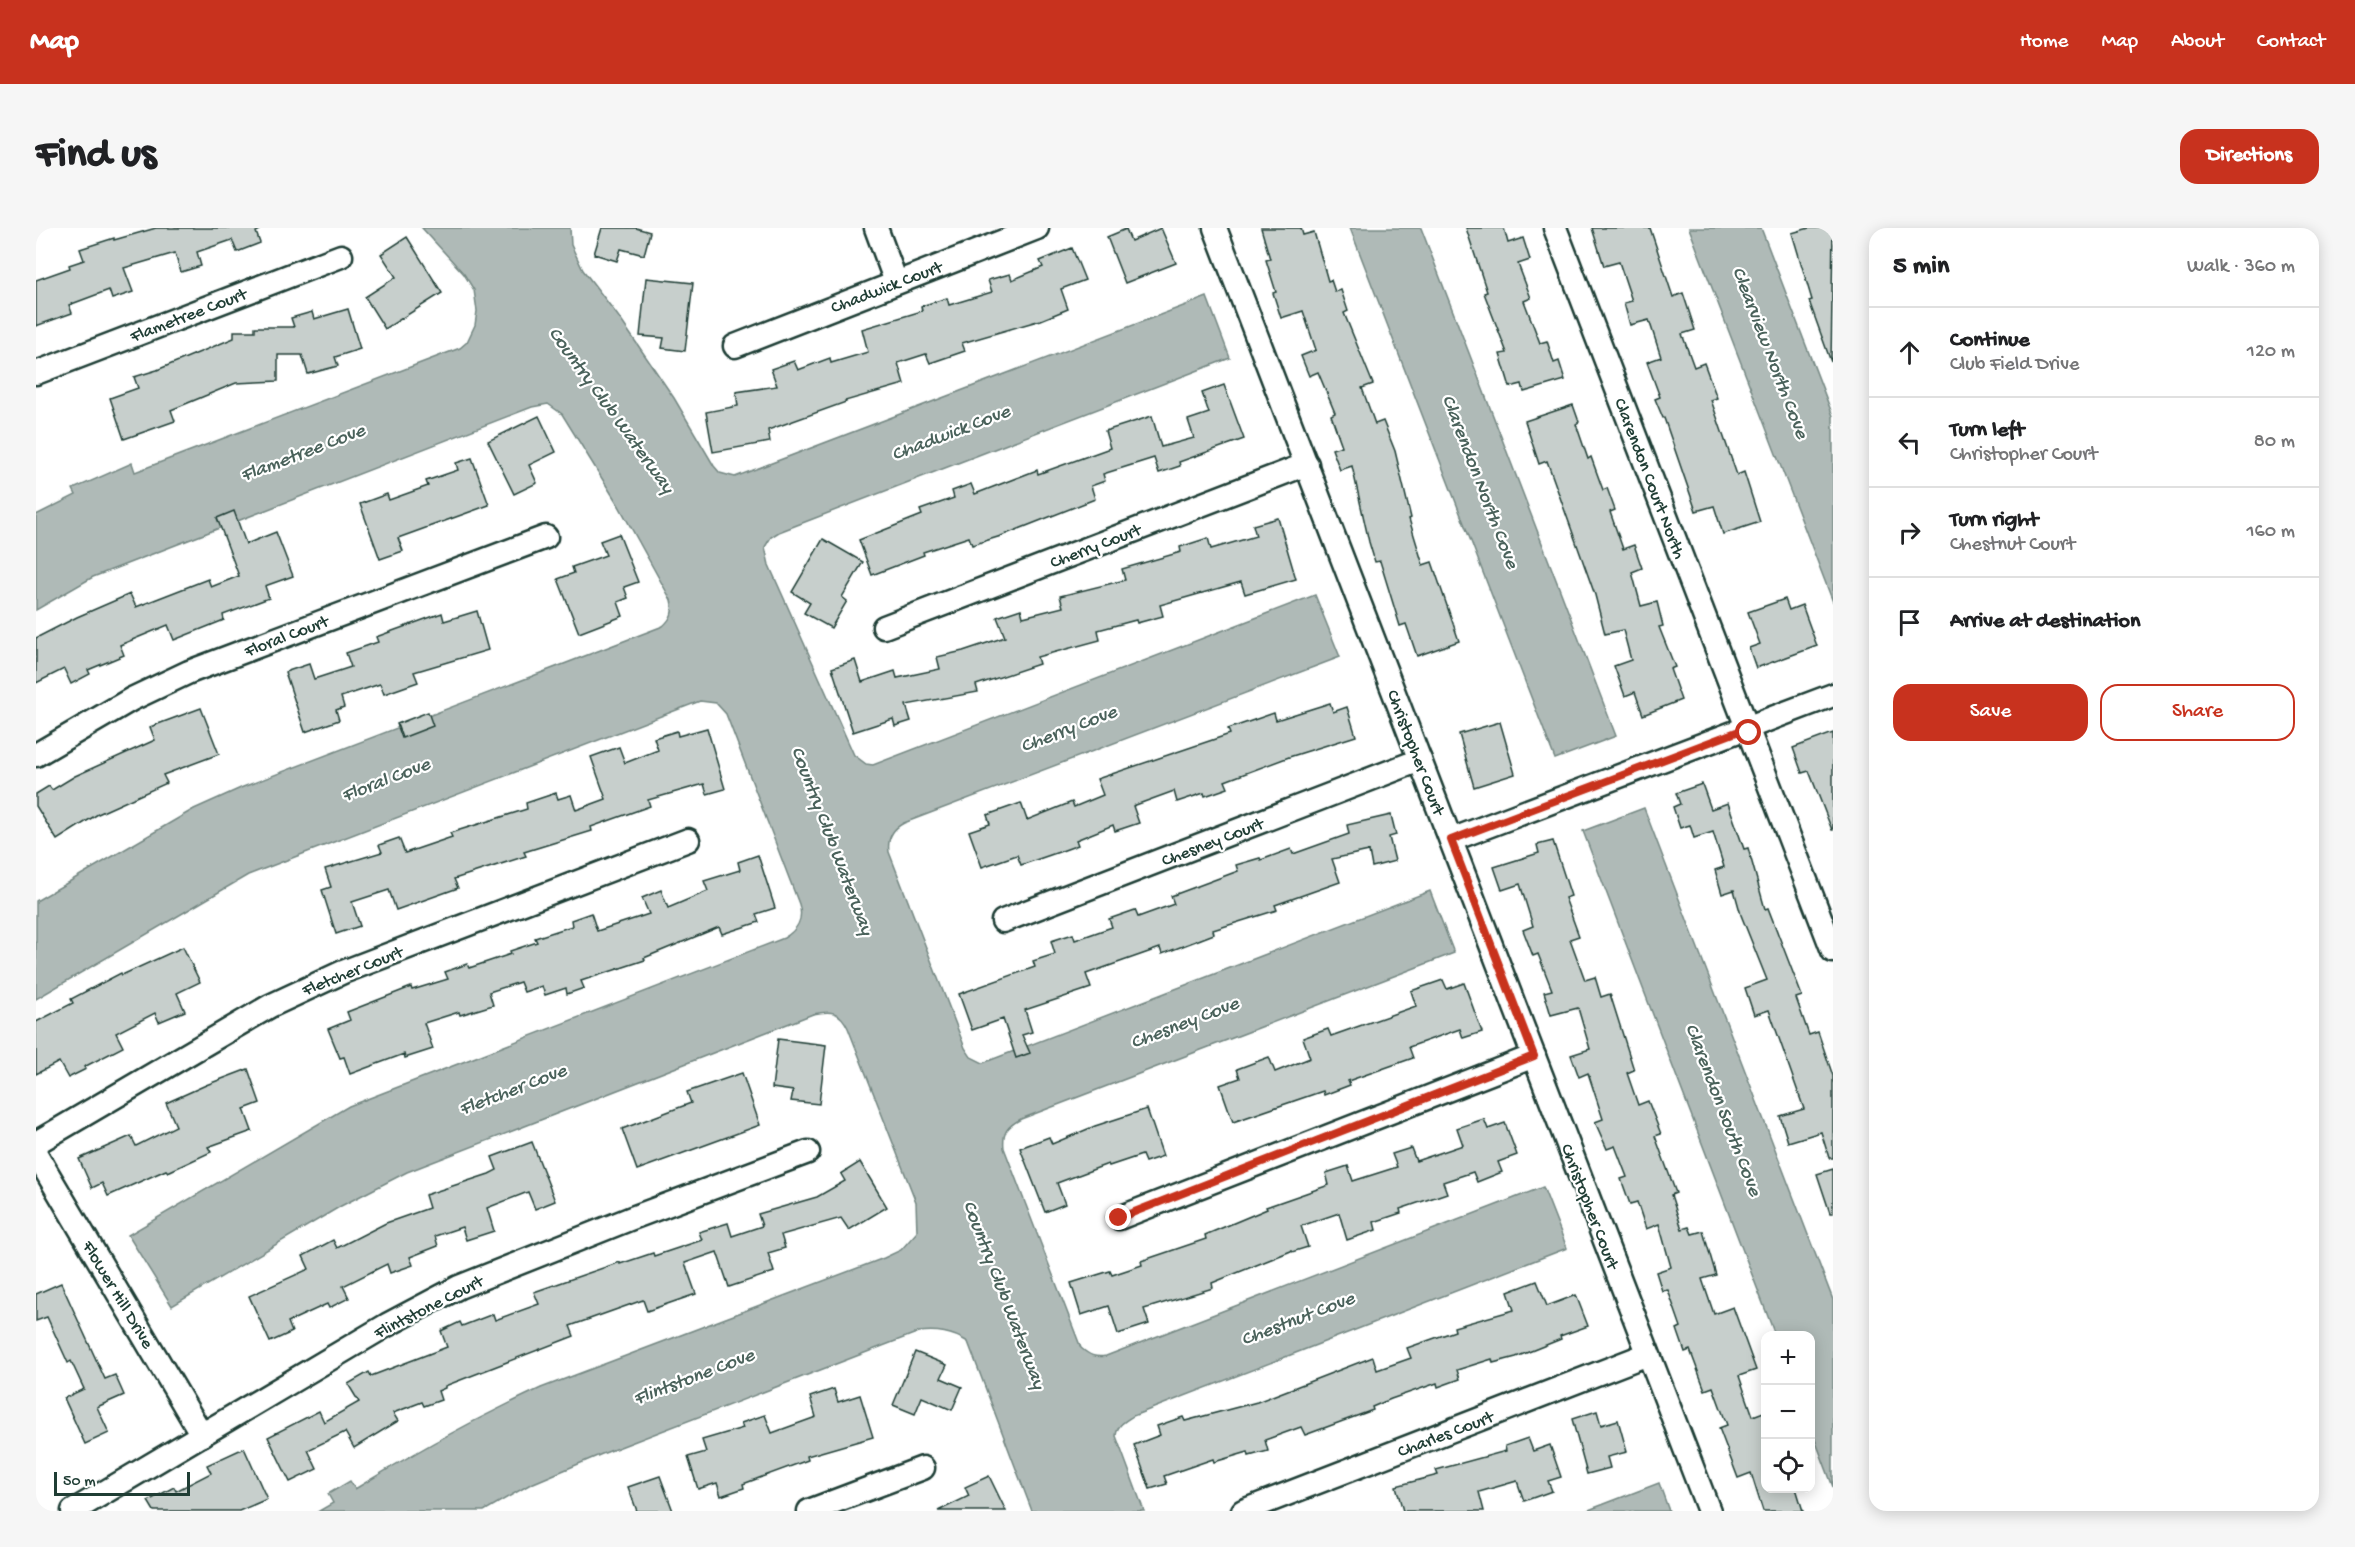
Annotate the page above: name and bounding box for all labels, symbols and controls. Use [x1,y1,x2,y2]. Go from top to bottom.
text: Map [30,26,79,59]
text: Home [2020,30,2068,55]
text: Map [2101,30,2138,55]
text: About [2171,30,2224,55]
text: Contact [2257,30,2325,55]
button: Directions [2180,129,2319,184]
text: Find us [36,132,156,181]
text: 5 min [1893,252,1949,283]
text: Walk · 360 m [2187,256,2295,279]
street label: Chadwick Court [828,257,947,319]
water label: Clearview North Cove [1725,264,1812,443]
street label: Flametree Court [127,284,252,349]
water label: Country Club Waterway [542,323,679,500]
text: Continue [1950,328,2030,354]
icon: ahead [1893,336,1926,369]
text: 120 m [2247,341,2295,364]
text: Club Field Drive [1950,354,2079,377]
water label: Clarendon North Cove [1435,392,1523,573]
street label: Clarendon Court North [1608,395,1689,563]
water label: Chadwick Cove [889,401,1014,467]
text: Turn left [1950,418,2024,444]
water label: Flametree Cove [238,420,369,489]
icon: left [1893,426,1926,459]
text: 80 m [2254,431,2295,454]
text: Christopher Court [1950,444,2097,467]
text: Turn right [1950,508,2038,534]
icon: right [1893,516,1926,549]
street label: Cherry Court [1047,520,1146,574]
text: 160 m [2246,521,2295,544]
text: Chestnut Court [1950,534,2075,557]
icon: arrive [1893,606,1926,639]
text: Arrive at destination [1950,609,2140,635]
street label: Floral Court [241,611,333,663]
button: Save [1893,684,2088,741]
button: Share [2100,684,2295,741]
street label: Christopher Court [1381,687,1449,820]
water label: Cherry Cove [1018,701,1121,759]
route start [1735,719,1761,745]
water label: Country Club Waterway [784,744,878,940]
water label: Floral Cove [339,754,434,809]
street label: Chesney Court [1159,814,1268,872]
street label: Fletcher Court [299,942,408,1002]
water label: Chesney Cove [1128,993,1243,1055]
water label: Clarendon South Cove [1678,1021,1765,1200]
water label: Fletcher Cove [456,1060,571,1122]
street label: Christopher Court [1555,1141,1623,1274]
water label: Country Club Waterway [956,1198,1050,1394]
route end [1105,1204,1131,1230]
street label: Flower Hill Drive [76,1237,158,1354]
street label: Flintstone Court [370,1271,489,1345]
water label: Chestnut Cove [1238,1288,1359,1352]
map controls [1761,1331,1815,1493]
button: + [1761,1331,1815,1385]
water label: Flintstone Cove [631,1344,759,1412]
button: − [1761,1385,1815,1439]
street label: Charles Court [1395,1407,1498,1463]
button: locate [1761,1439,1815,1493]
scale bar [54,1469,190,1496]
text: 50 m [63,1473,96,1492]

